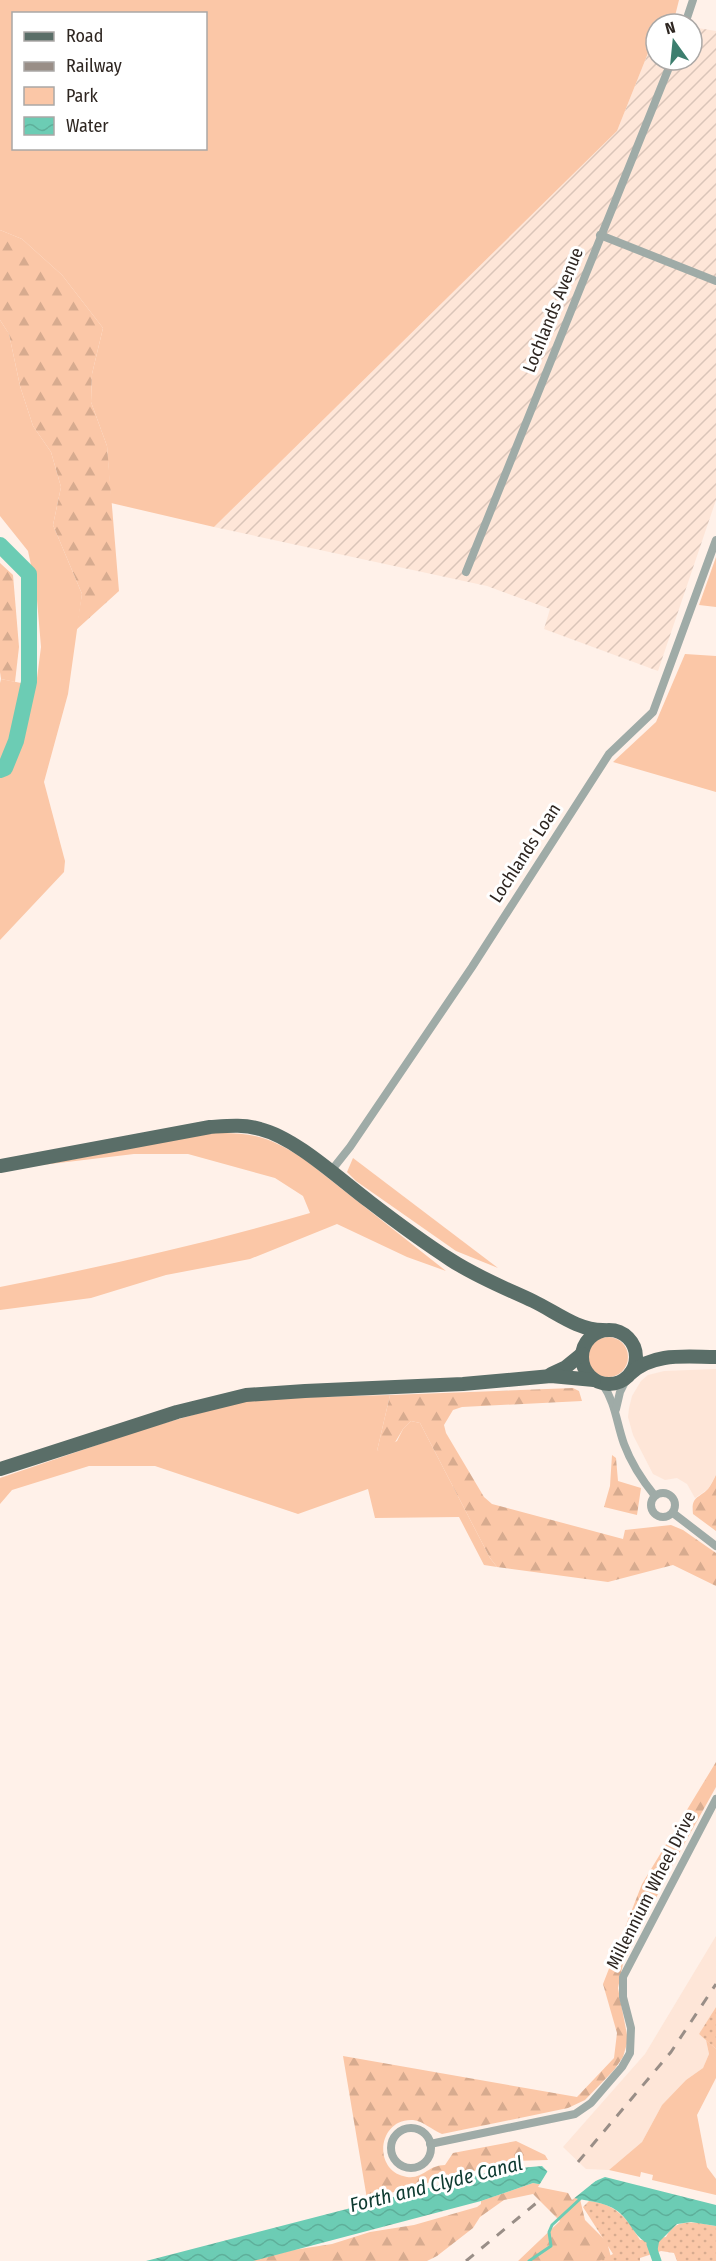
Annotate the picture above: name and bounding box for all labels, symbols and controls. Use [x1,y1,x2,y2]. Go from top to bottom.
legend [12,12,207,150]
north arrow [644,12,704,72]
text: N [663,18,677,38]
text: Road [66,25,103,47]
text: Railway [66,55,122,77]
text: Park [66,85,99,107]
text: Water [66,115,109,137]
street label: Lochlands Avenue [518,244,588,376]
street label: Lochlands Loan [485,799,565,907]
street label: Millennium Wheel Drive [602,1807,700,1973]
water label: Forth and Clyde Canal [347,2151,525,2217]

